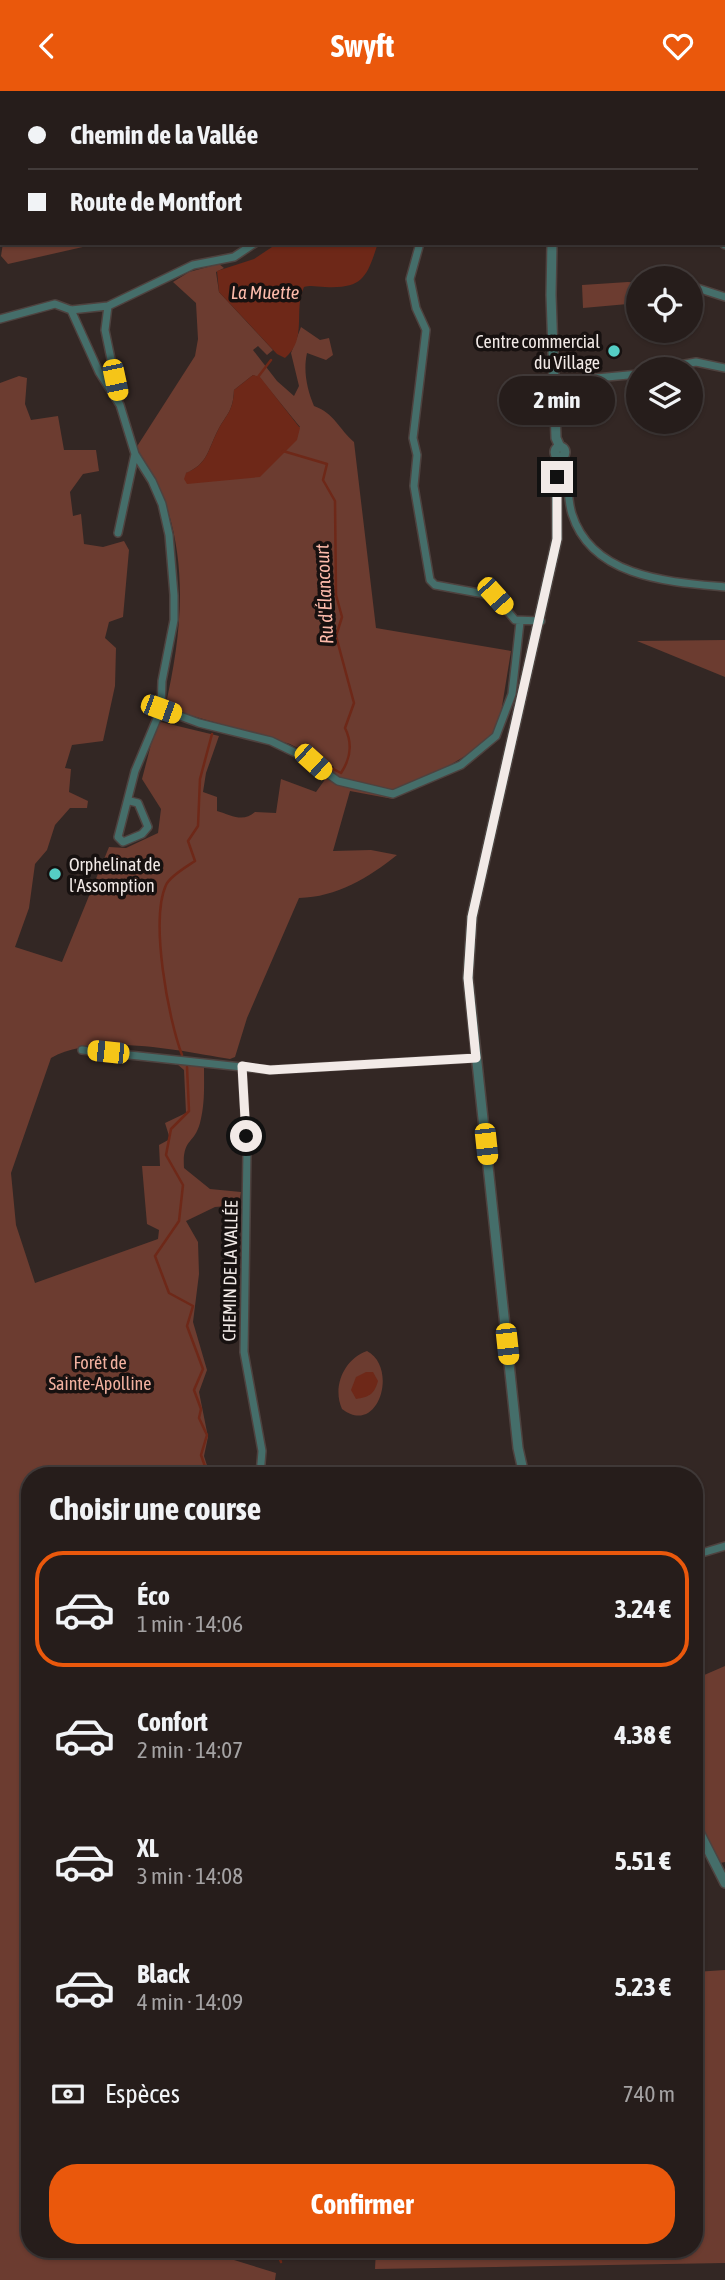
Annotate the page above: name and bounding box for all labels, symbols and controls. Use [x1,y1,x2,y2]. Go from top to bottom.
icon: back [28,27,66,65]
text: Swyft [331,27,394,64]
icon: heart [659,27,697,65]
text: Chemin de la Vallée [70,120,258,150]
text: Route de Montfort [70,187,242,217]
map controls [626,266,703,434]
button: locate [626,266,703,343]
water label: La Muette [231,281,299,303]
place label: Centre commercial du Village [475,331,600,373]
marker: Centre commercial du Village [606,343,622,359]
car [101,357,130,403]
button: layers [626,357,703,434]
callout: 2 min [499,375,615,425]
text: 2 min [534,387,580,413]
route end [541,461,573,493]
water label: Ru d'Élancourt [310,543,338,645]
car [474,573,517,619]
car [138,692,185,726]
car [291,740,336,784]
place label: Orphelinat de l'Assomption [69,854,161,896]
marker: Orphelinat de l'Assomption [47,866,63,882]
car [87,1039,130,1065]
route start [230,1120,262,1152]
car [474,1122,499,1166]
street label: CHEMIN DE LA VALLÉE [218,1200,242,1342]
car [495,1322,520,1366]
park label: Forêt de Sainte-Apolline [49,1352,151,1394]
text: Choisir une course [49,1490,261,1527]
icon: car [53,1578,116,1641]
text: Éco [137,1581,170,1611]
text: 3.24 € [614,1594,671,1624]
text: 1 min · 14:06 [137,1611,243,1637]
icon: car [53,1704,116,1767]
text: Confort [137,1707,208,1737]
text: 4.38 € [614,1720,671,1750]
text: 2 min · 14:07 [137,1737,243,1763]
icon: car [53,1830,116,1893]
text: XL [137,1833,159,1863]
text: 5.51 € [614,1846,671,1876]
text: 3 min · 14:08 [137,1863,243,1889]
icon: car [53,1956,116,2019]
text: Black [137,1959,189,1989]
text: 5.23 € [614,1972,671,2002]
text: 4 min · 14:09 [137,1989,243,2015]
icon: cash [49,2075,87,2113]
text: Espèces [105,2079,180,2109]
text: 740 m [623,2081,675,2107]
button: Confirmer [49,2164,675,2244]

